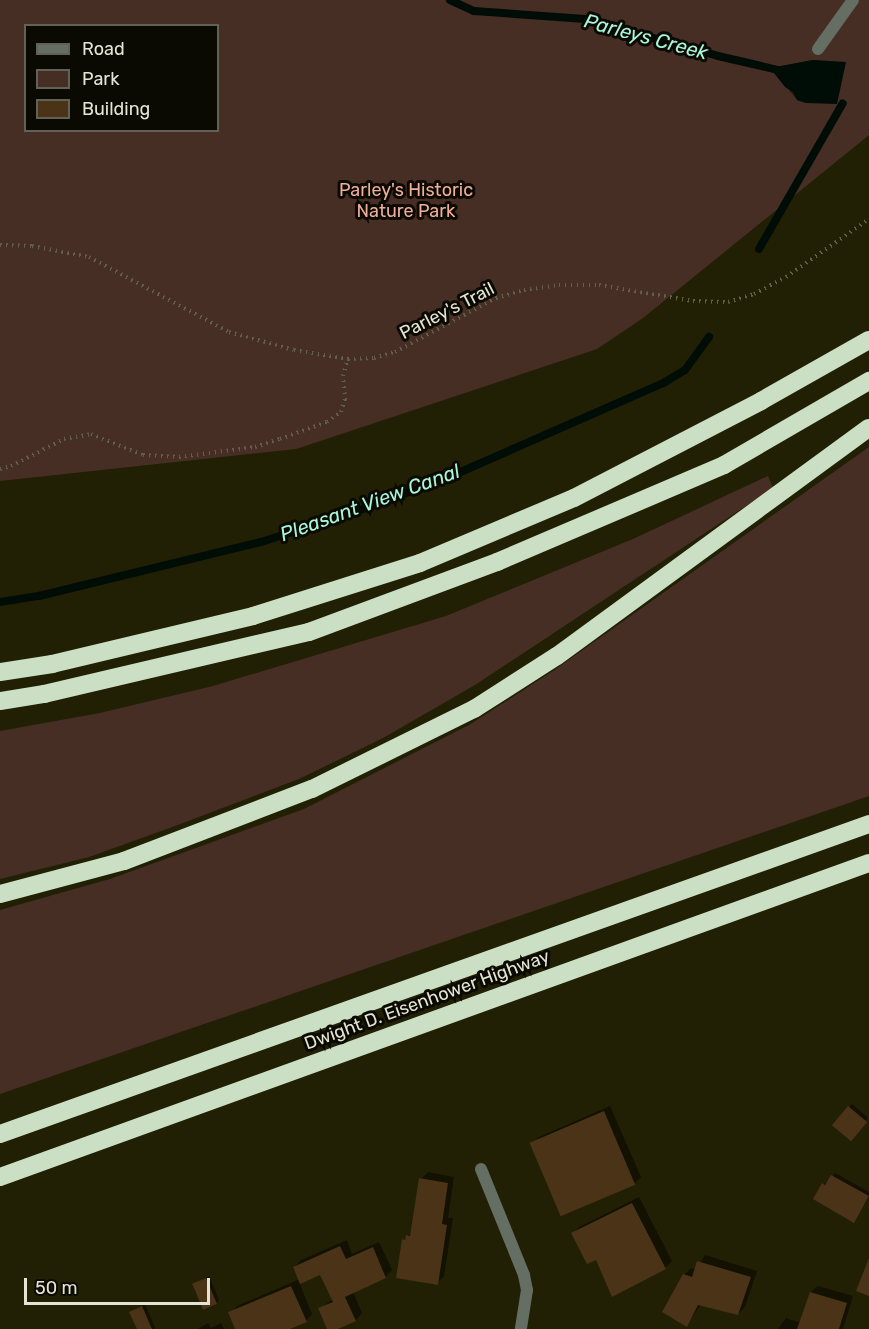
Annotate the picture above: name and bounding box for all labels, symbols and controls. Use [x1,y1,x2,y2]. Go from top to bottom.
water label: Parleys Creek [581,9,711,65]
legend [24,24,219,132]
text: Road [82,38,125,60]
text: Park [82,68,119,90]
text: Building [82,98,150,120]
park label: Parley's Historic Nature Park [339,180,473,222]
street label: Parley's Trail [396,278,498,344]
water label: Pleasant View Canal [276,459,464,547]
street label: Dwight D. Eisenhower Highway [301,945,553,1055]
scale bar [27,1266,213,1304]
text: 50 m [35,1277,78,1299]

